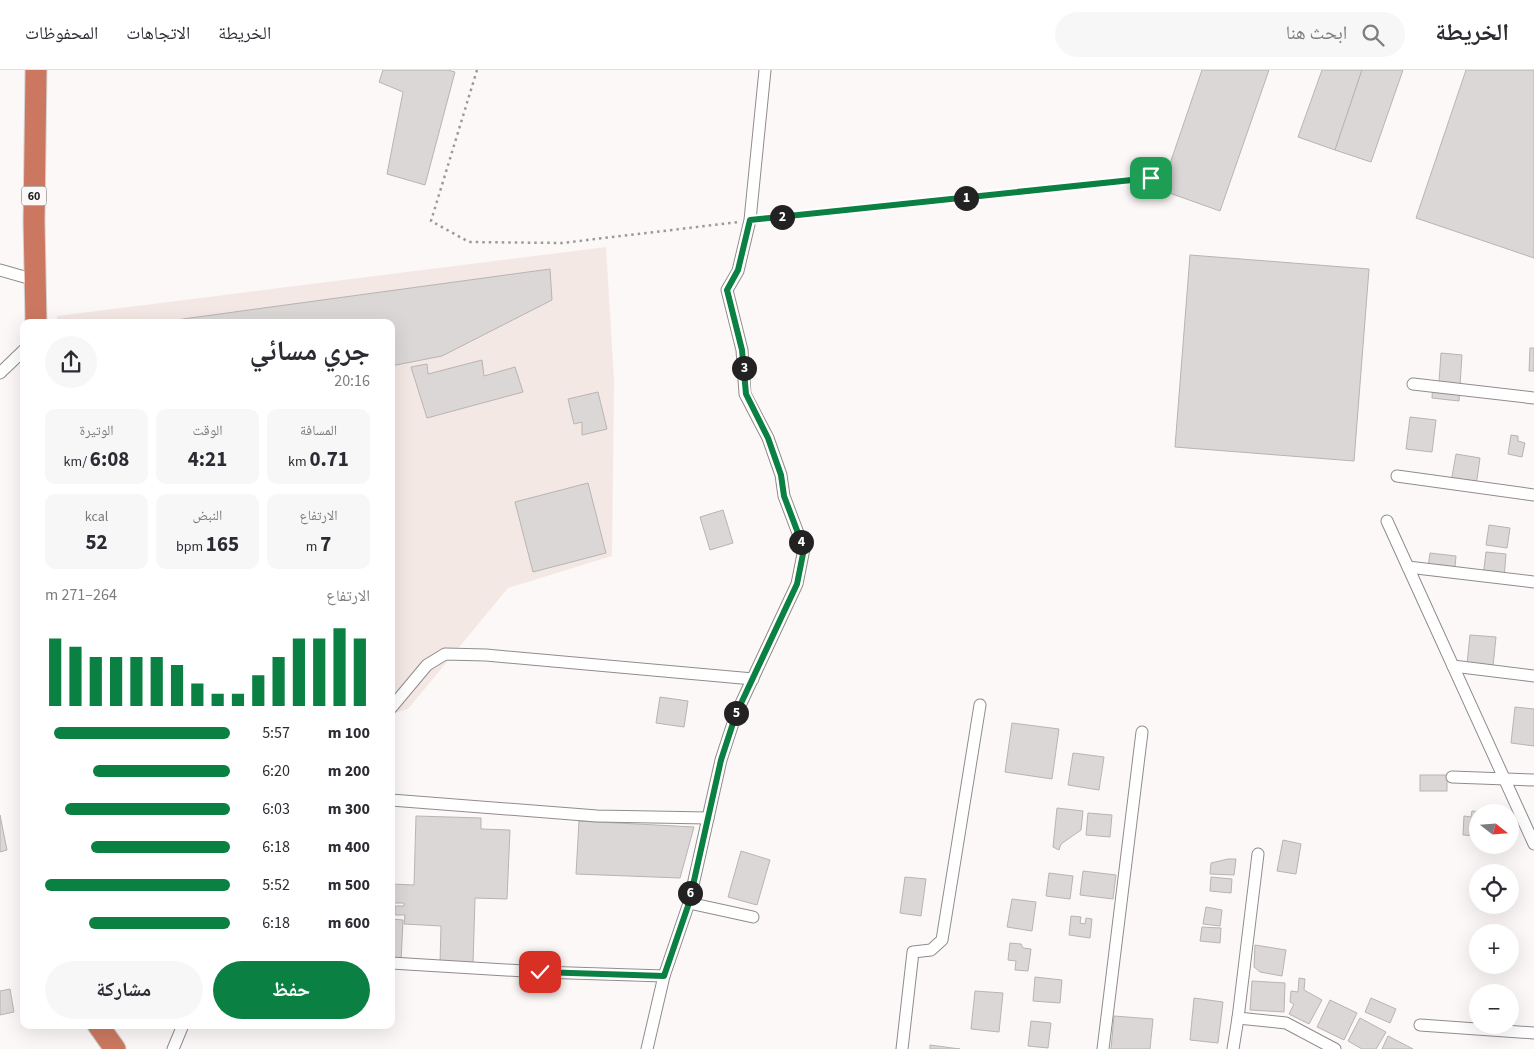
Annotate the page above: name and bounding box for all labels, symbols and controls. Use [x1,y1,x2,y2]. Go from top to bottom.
search box [1055,12,1405,57]
text: الخريطة [1435,15,1509,50]
text: ابحث هنا [1286,20,1347,47]
text: المحفوظات [25,21,98,46]
text: الاتجاهات [126,21,190,46]
text: الخريطة [218,21,271,46]
icon: search [1359,21,1387,49]
pin [1130,157,1172,199]
icon: arrive [1137,164,1165,192]
road number: 60 [22,186,46,206]
pin: 1 [954,186,978,210]
text: 1 [963,188,970,208]
pin: 2 [770,204,794,230]
text: 2 [779,207,786,227]
text: جري مسائي [250,331,370,371]
button: share [45,336,97,388]
pin: 3 [732,356,756,380]
text: 3 [741,358,748,378]
text: 20:16 [334,370,370,392]
text: الوتيرة [79,421,114,441]
text: الوقت [192,421,223,441]
text: المسافة [300,421,337,441]
text: 6:08 [90,444,129,474]
text: 4:21 [188,444,227,474]
text: 0.71 [309,444,349,474]
text: /km [64,452,90,472]
text: km [288,452,309,472]
text: النبض [193,506,222,526]
text: الارتفاع [299,506,338,526]
text: kcal [85,507,108,527]
text: 52 [85,527,108,557]
text: 165 [206,529,239,559]
text: 7 [320,529,331,559]
pin: 4 [788,530,814,554]
text: 4 [798,532,805,552]
text: bpm [176,537,206,557]
text: m [306,537,320,557]
text: 264–271 m [45,584,117,606]
text: الارتفاع [326,585,370,607]
pin: 5 [724,700,748,726]
text: 5 [733,703,740,723]
text: 5:57 [262,722,290,744]
text: 100 m [328,722,370,744]
text: 6:20 [262,760,290,782]
text: 200 m [328,760,370,782]
text: 6:03 [262,798,290,820]
text: 300 m [328,798,370,820]
north arrow [1469,804,1519,854]
map controls [1469,804,1519,1034]
text: 6:18 [262,836,290,858]
text: 400 m [328,836,370,858]
button: locate [1469,864,1519,914]
text: 5:52 [262,874,290,896]
text: 500 m [328,874,370,896]
pin: 6 [678,880,702,906]
text: 6 [687,883,694,903]
text: 6:18 [262,912,290,934]
text: 600 m [328,912,370,934]
button: + [1469,924,1519,974]
pin [519,951,561,993]
icon: check [526,958,554,986]
button: مشاركة [45,961,203,1019]
button: حفظ [213,961,370,1019]
button: − [1469,984,1519,1034]

